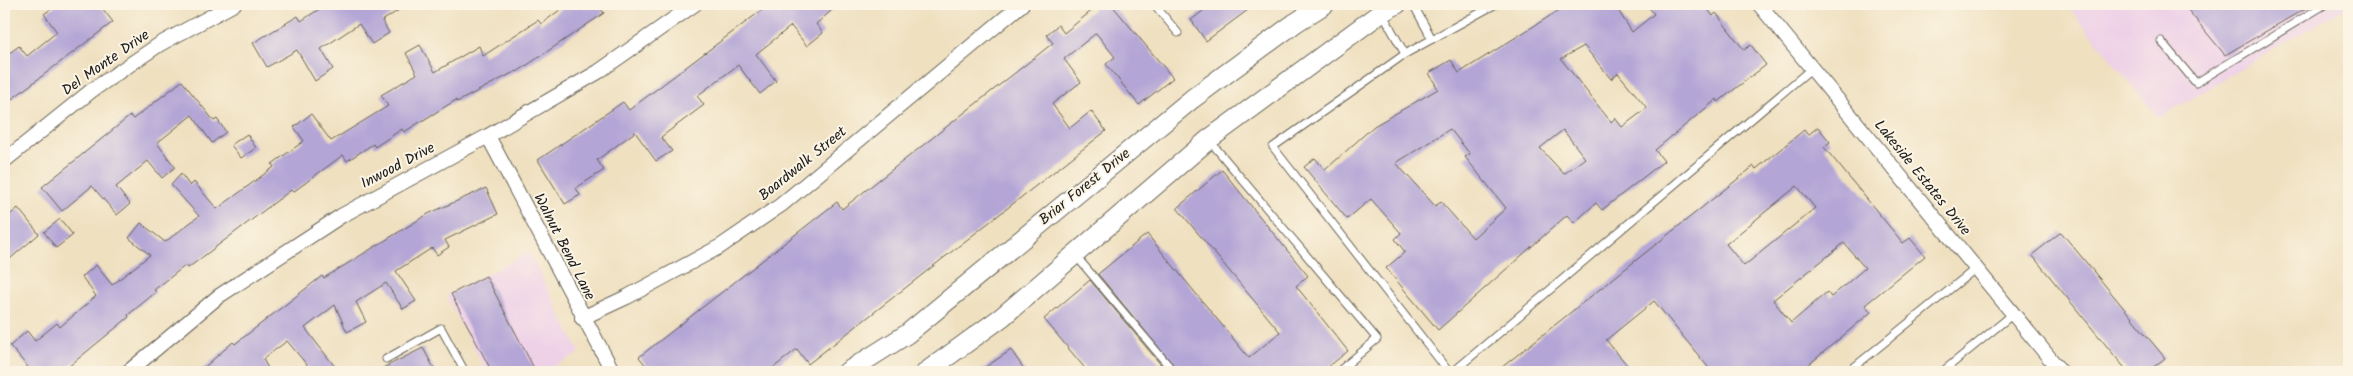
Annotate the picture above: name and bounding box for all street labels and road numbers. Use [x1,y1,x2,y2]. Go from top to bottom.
street label: Del Monte Drive [57,24,155,102]
street label: Lakeside Estates Drive [1868,115,1977,241]
street label: Boardwalk Street [754,121,853,207]
street label: Inwood Drive [357,136,440,196]
street label: Briar Forest Drive [1034,142,1136,232]
street label: Walnut Bend Lane [527,189,601,305]

